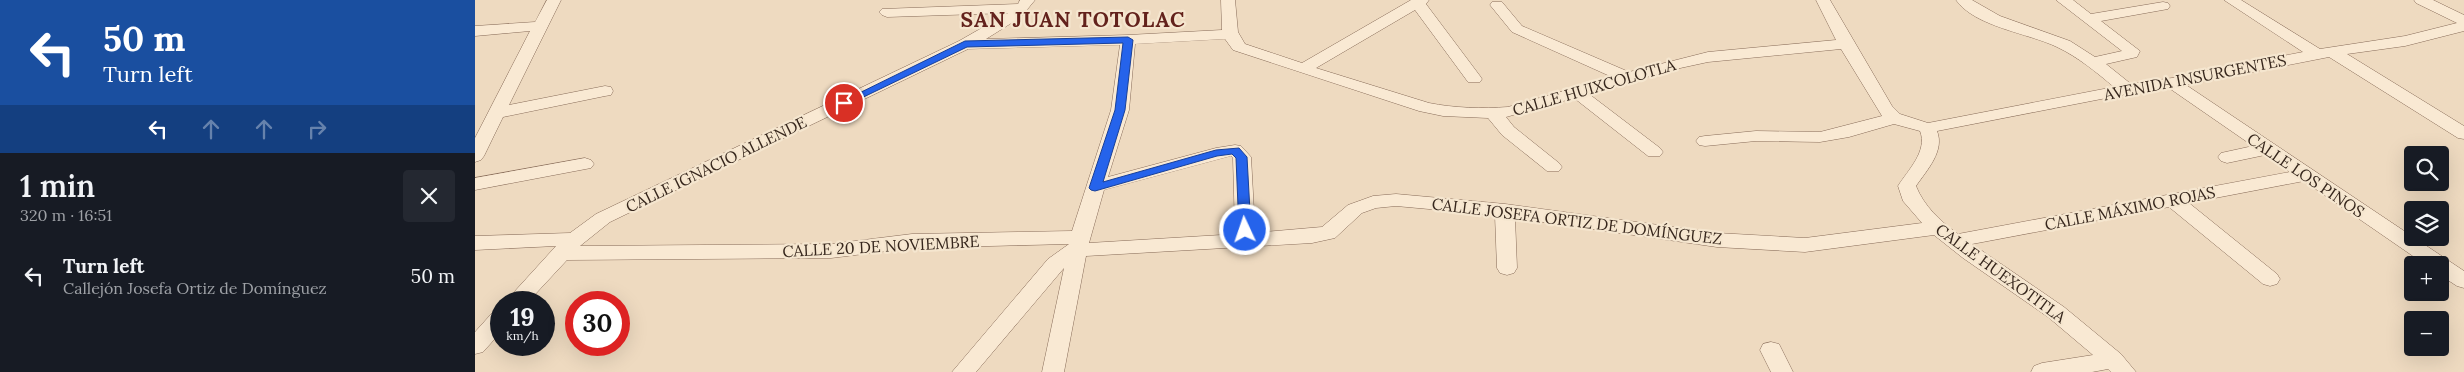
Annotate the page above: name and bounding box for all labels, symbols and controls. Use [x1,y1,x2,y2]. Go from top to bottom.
district label: SAN JUAN TOTOLAC [961,6,1185,33]
text: 50 m [103,16,186,61]
icon: left [20,20,85,85]
street label: AVENIDA INSURGENTES [2101,49,2288,105]
street label: CALLE HUIXCOLOTLA [1510,54,1679,120]
text: Turn left [103,60,193,88]
pin [823,82,865,124]
icon: arrive [830,89,858,117]
street label: CALLE IGNACIO ALLENDE [622,111,810,217]
icon: left [144,115,172,143]
icon: ahead [197,115,225,143]
icon: ahead [250,115,278,143]
icon: right [303,115,331,143]
street label: CALLE LOS PINOS [2243,128,2369,222]
map controls [2404,146,2449,356]
button: search [2404,146,2449,191]
text: 1 min [20,167,95,205]
button: close [403,170,455,222]
street label: CALLE MÁXIMO ROJAS [2043,182,2217,234]
street label: CALLE JOSEFA ORTIZ DE DOMÍNGUEZ [1431,193,1723,249]
button: layers [2404,201,2449,246]
position arrow [1218,203,1270,255]
text: 320 m · 16:51 [20,205,112,225]
street label: CALLE HUEXOTITLA [1932,219,2071,328]
street label: CALLE 20 DE NOVIEMBRE [782,231,980,261]
text: Turn left [63,254,144,278]
button: + [2404,256,2449,301]
icon: left [20,262,48,290]
text: 50 m [411,264,455,288]
text: Callejón Josefa Ortiz de Domínguez [63,278,327,298]
speed limit sign: 30 [565,291,630,356]
text: 19 [510,301,535,333]
button: − [2404,311,2449,356]
text: km/h [506,328,539,343]

